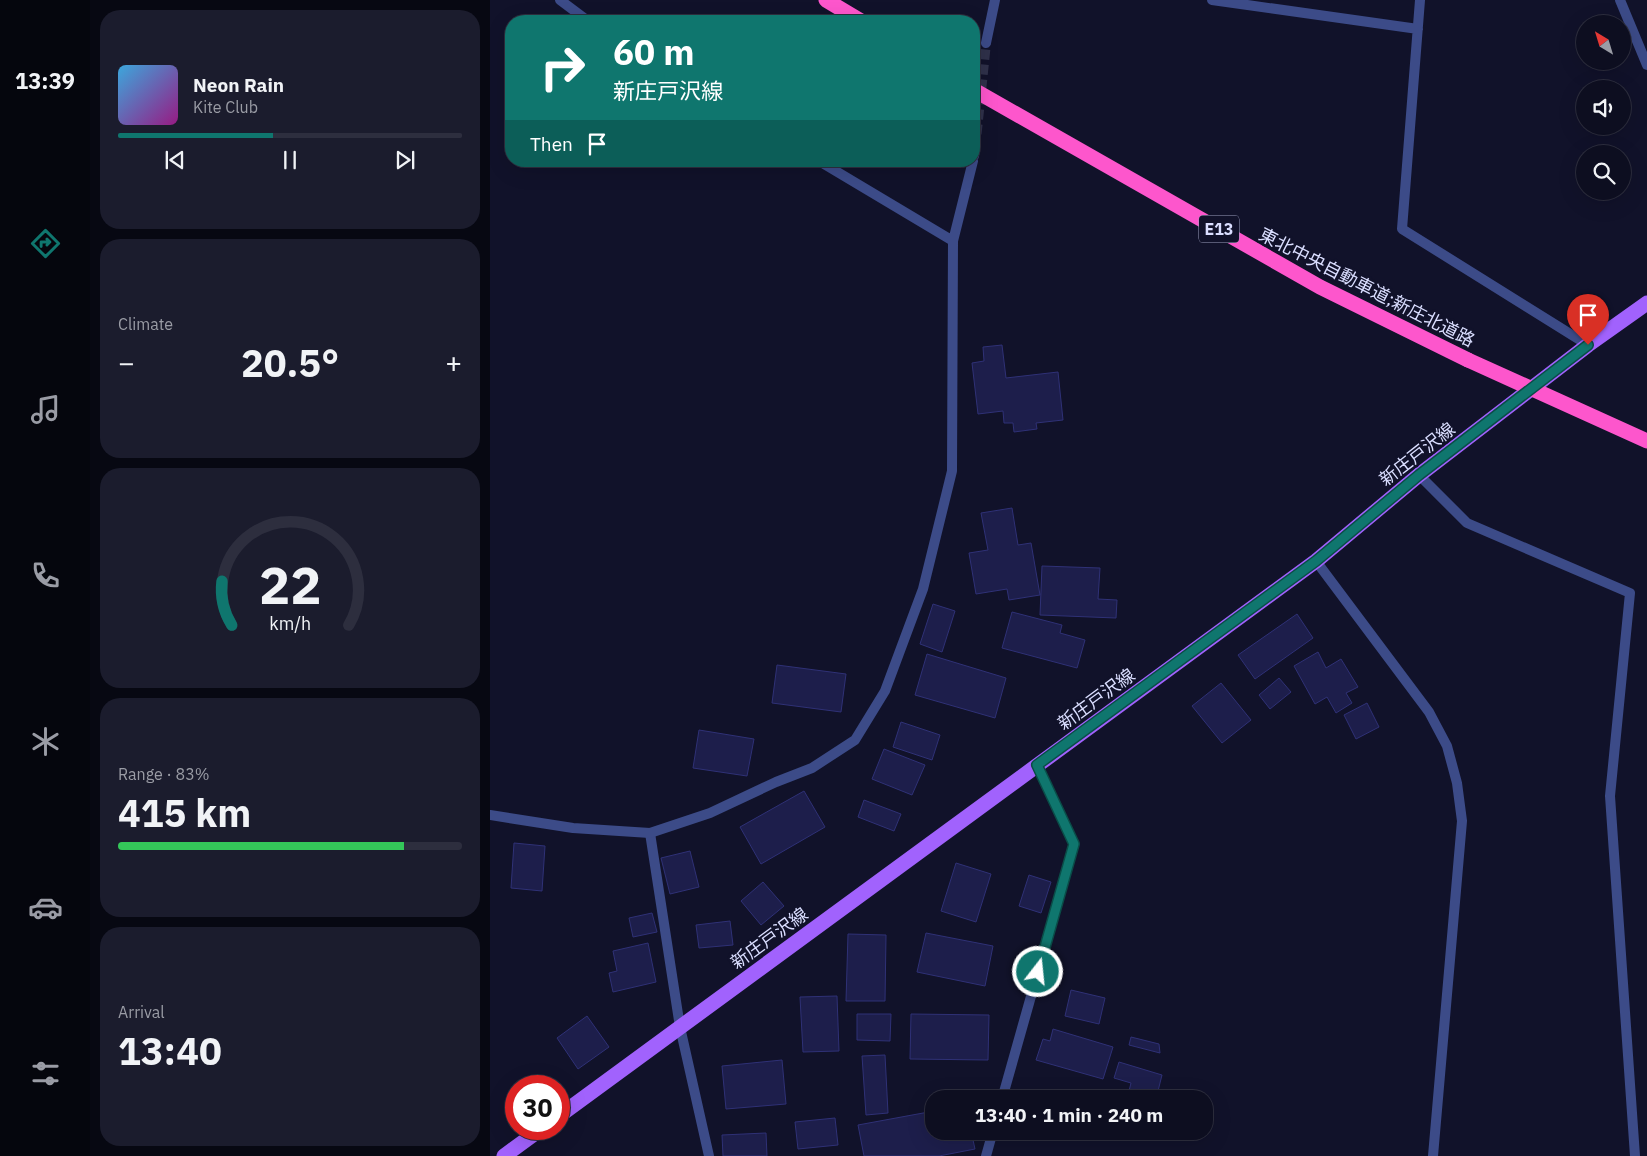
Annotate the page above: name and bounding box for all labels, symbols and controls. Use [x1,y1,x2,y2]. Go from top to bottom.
north arrow [1576,15,1631,70]
map controls [1576,15,1631,200]
text: 60 m [613,29,695,75]
icon: right [530,35,595,100]
text: 13:39 [15,66,75,95]
text: Neon Rain [193,73,284,97]
text: 新庄戸沢線 [613,76,723,105]
button: sound [1576,80,1631,135]
text: Kite Club [193,97,258,117]
icon: arrive [583,130,611,158]
text: Then [530,132,573,156]
button: search [1576,145,1631,200]
icon: previous [161,146,189,174]
icon: pause [276,146,304,174]
icon: next [391,146,419,174]
road number: E13 [1199,215,1239,242]
street label: 東北中央自動車道;新庄北道路 [1255,222,1479,352]
icon: directions [28,226,63,261]
pin [1567,294,1609,345]
icon: arrive [1574,301,1602,329]
text: Climate [118,314,173,334]
text: 20.5° [241,338,339,387]
text: − [118,344,135,381]
text: + [445,344,462,381]
icon: music [28,392,63,427]
street label: 新庄戸沢線 [1374,417,1460,491]
text: 22 [259,551,321,618]
icon: phone [28,558,63,593]
text: km/h [269,612,311,635]
street label: 新庄戸沢線 [1053,663,1139,735]
icon: climate [28,724,63,759]
text: Range · 83% [118,764,210,784]
text: 415 km [118,788,251,837]
icon: car [28,890,63,925]
street label: 新庄戸沢線 [726,902,812,974]
position arrow [1011,945,1063,997]
text: Arrival [118,1002,165,1022]
text: 13:40 [118,1026,222,1075]
icon: filters [28,1056,63,1091]
speed limit sign: 30 [505,1075,570,1140]
text: 13:40 · 1 min · 240 m [975,1103,1163,1127]

